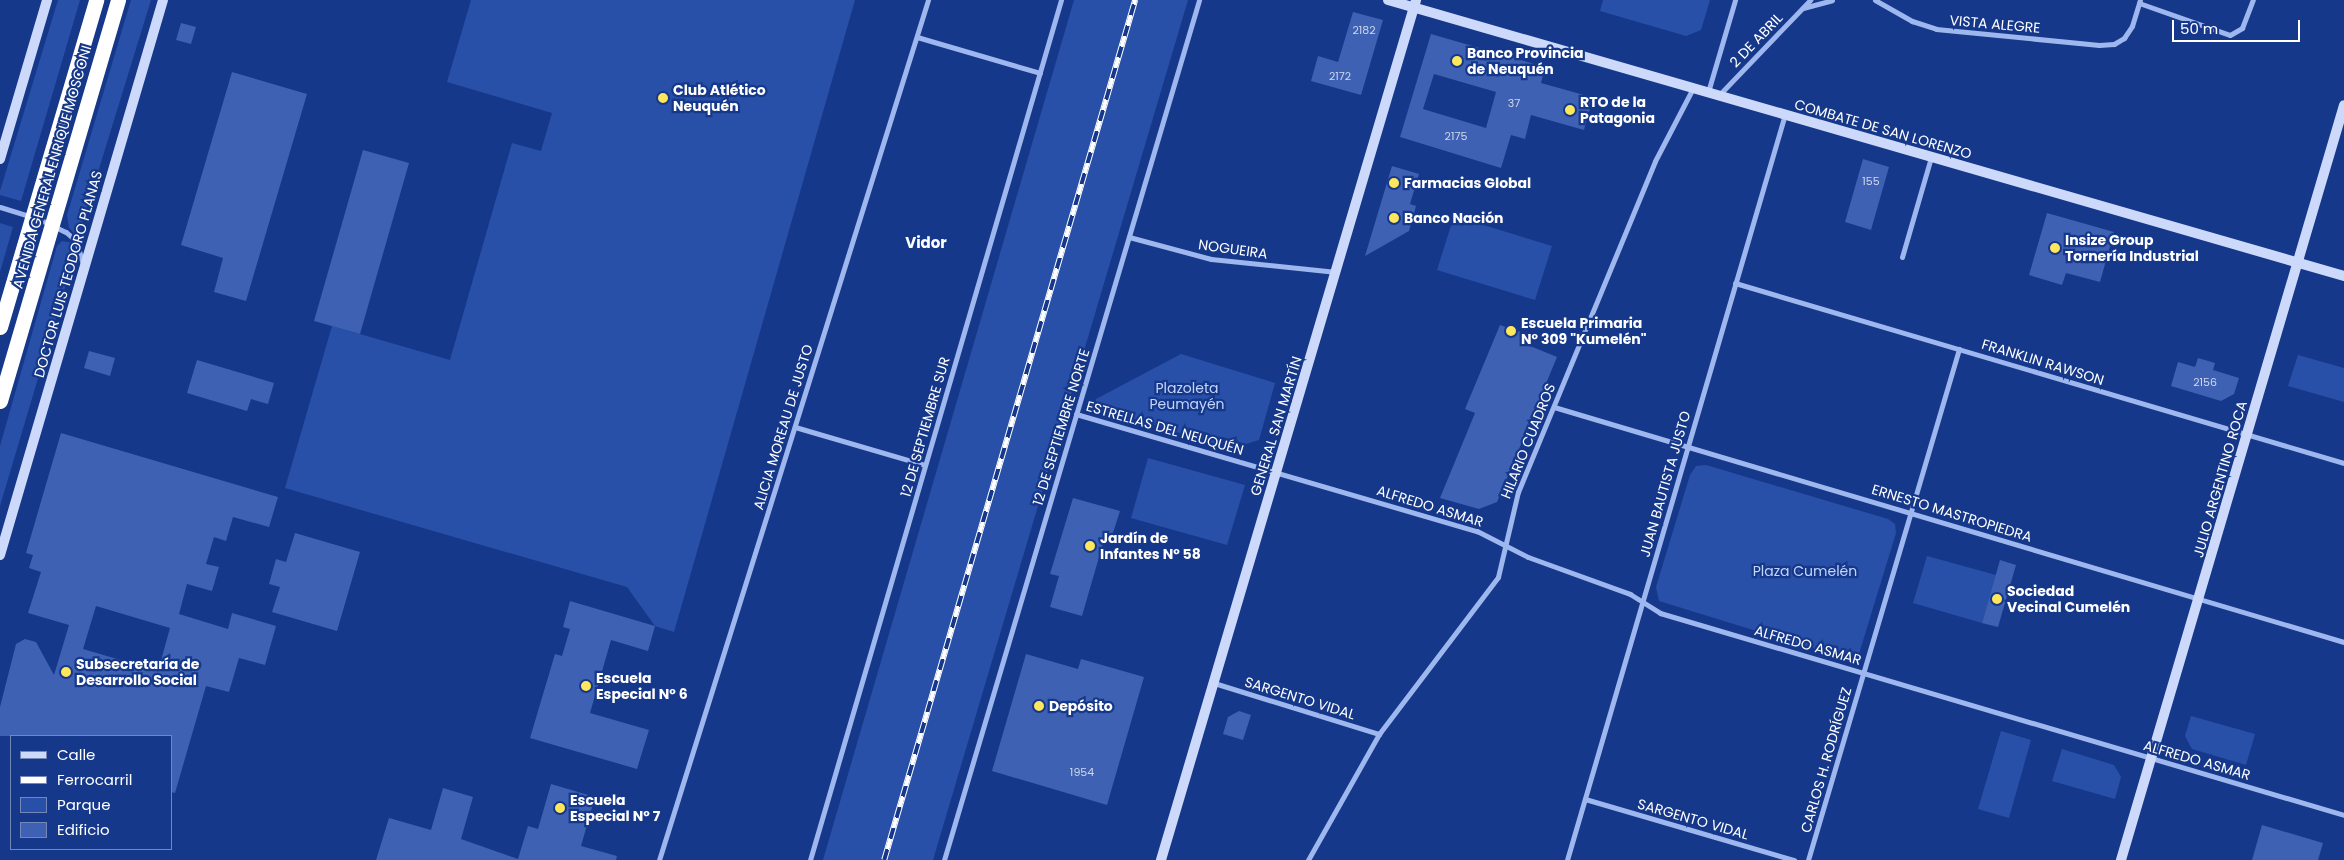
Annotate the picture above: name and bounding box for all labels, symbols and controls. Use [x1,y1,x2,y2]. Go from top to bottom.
street label: 2 DE ABRIL [1726,9,1786,71]
scale bar [2174,10,2302,42]
street label: VISTA ALEGRE [1949,12,2041,36]
text: 50 m [2180,18,2218,39]
house number: 2182 [1352,23,1376,37]
street label: AVENIDA GENERAL ENRIQUE MOSCONI [9,44,95,290]
place label: Banco Provincia de Neuquén [1467,45,1584,78]
marker: Banco Provincia de Neuquén [1451,55,1463,67]
house number: 2172 [1329,69,1351,83]
place label: Club Atlético Neuquén [673,82,766,114]
marker: Club Atlético Neuquén [657,92,669,104]
place label: RTO de la Patagonia [1580,94,1655,126]
house number: 37 [1508,96,1520,110]
street label: COMBATE DE SAN LORENZO [1792,96,1974,162]
marker: RTO de la Patagonia [1564,104,1576,116]
house number: 2175 [1445,129,1467,143]
street label: DOCTOR LUIS TEODORO PLANAS [30,169,106,379]
house number: 155 [1862,174,1880,188]
place label: Farmacias Global [1404,175,1531,191]
marker: Farmacias Global [1388,177,1400,189]
place label: Banco Nación [1404,210,1504,226]
marker: Banco Nación [1388,212,1400,224]
place label: Insize Group Tornería Industrial [2065,232,2199,264]
district label: Vidor [905,234,947,252]
street label: NOGUEIRA [1197,236,1269,262]
marker: Insize Group Tornería Industrial [2049,242,2061,254]
place label: Escuela Primaria N° 309 "Kumelén" [1521,315,1646,348]
marker: Escuela Primaria N° 309 "Kumelén" [1505,325,1517,337]
street label: FRANKLIN RAWSON [1980,335,2106,389]
street label: ALICIA MOREAU DE JUSTO [750,342,816,512]
street label: 12 DE SEPTIEMBRE NORTE [1029,347,1093,507]
street label: GENERAL SAN MARTÍN [1247,354,1305,498]
street label: 12 DE SEPTIEMBRE SUR [897,355,953,499]
house number: 2156 [2193,375,2217,389]
park label: Plazoleta Peumayén [1149,380,1225,412]
street label: HILARIO CUADROS [1497,381,1559,501]
street label: ESTRELLAS DEL NEUQUÉN [1084,397,1246,459]
street label: JULIO ARGENTINO ROCA [2190,399,2250,559]
street label: JUAN BAUTISTA JUSTO [1636,409,1694,559]
street label: ERNESTO MASTROPIEDRA [1870,481,2034,545]
street label: ALFREDO ASMAR [1375,482,1485,530]
place label: Jardín de Infantes N° 58 [1100,530,1201,562]
marker: Jardín de Infantes N° 58 [1084,540,1096,552]
park label: Plaza Cumelén [1753,563,1857,579]
place label: Sociedad Vecinal Cumelén [2007,583,2130,616]
marker: Sociedad Vecinal Cumelén [1991,593,2003,605]
street label: ALFREDO ASMAR [1753,622,1863,668]
place label: Subsecretaría de Desarrollo Social [76,656,199,689]
marker: Subsecretaría de Desarrollo Social [60,666,72,678]
place label: Escuela Especial N° 6 [596,670,688,702]
street label: SARGENTO VIDAL [1243,673,1357,723]
marker: Escuela Especial N° 6 [580,680,592,692]
street label: CARLOS H. RODRÍGUEZ [1797,685,1855,835]
place label: Depósito [1049,698,1113,714]
marker: Depósito [1033,700,1045,712]
legend [10,735,172,850]
street label: ALFREDO ASMAR [2142,737,2252,783]
text: Calle [57,744,95,765]
house number: 1954 [1070,765,1094,779]
text: Ferrocarril [57,769,132,790]
place label: Escuela Especial N° 7 [570,792,660,824]
text: Parque [57,794,110,815]
street label: SARGENTO VIDAL [1636,795,1750,843]
marker: Escuela Especial N° 7 [554,802,566,814]
text: Edificio [57,819,110,840]

